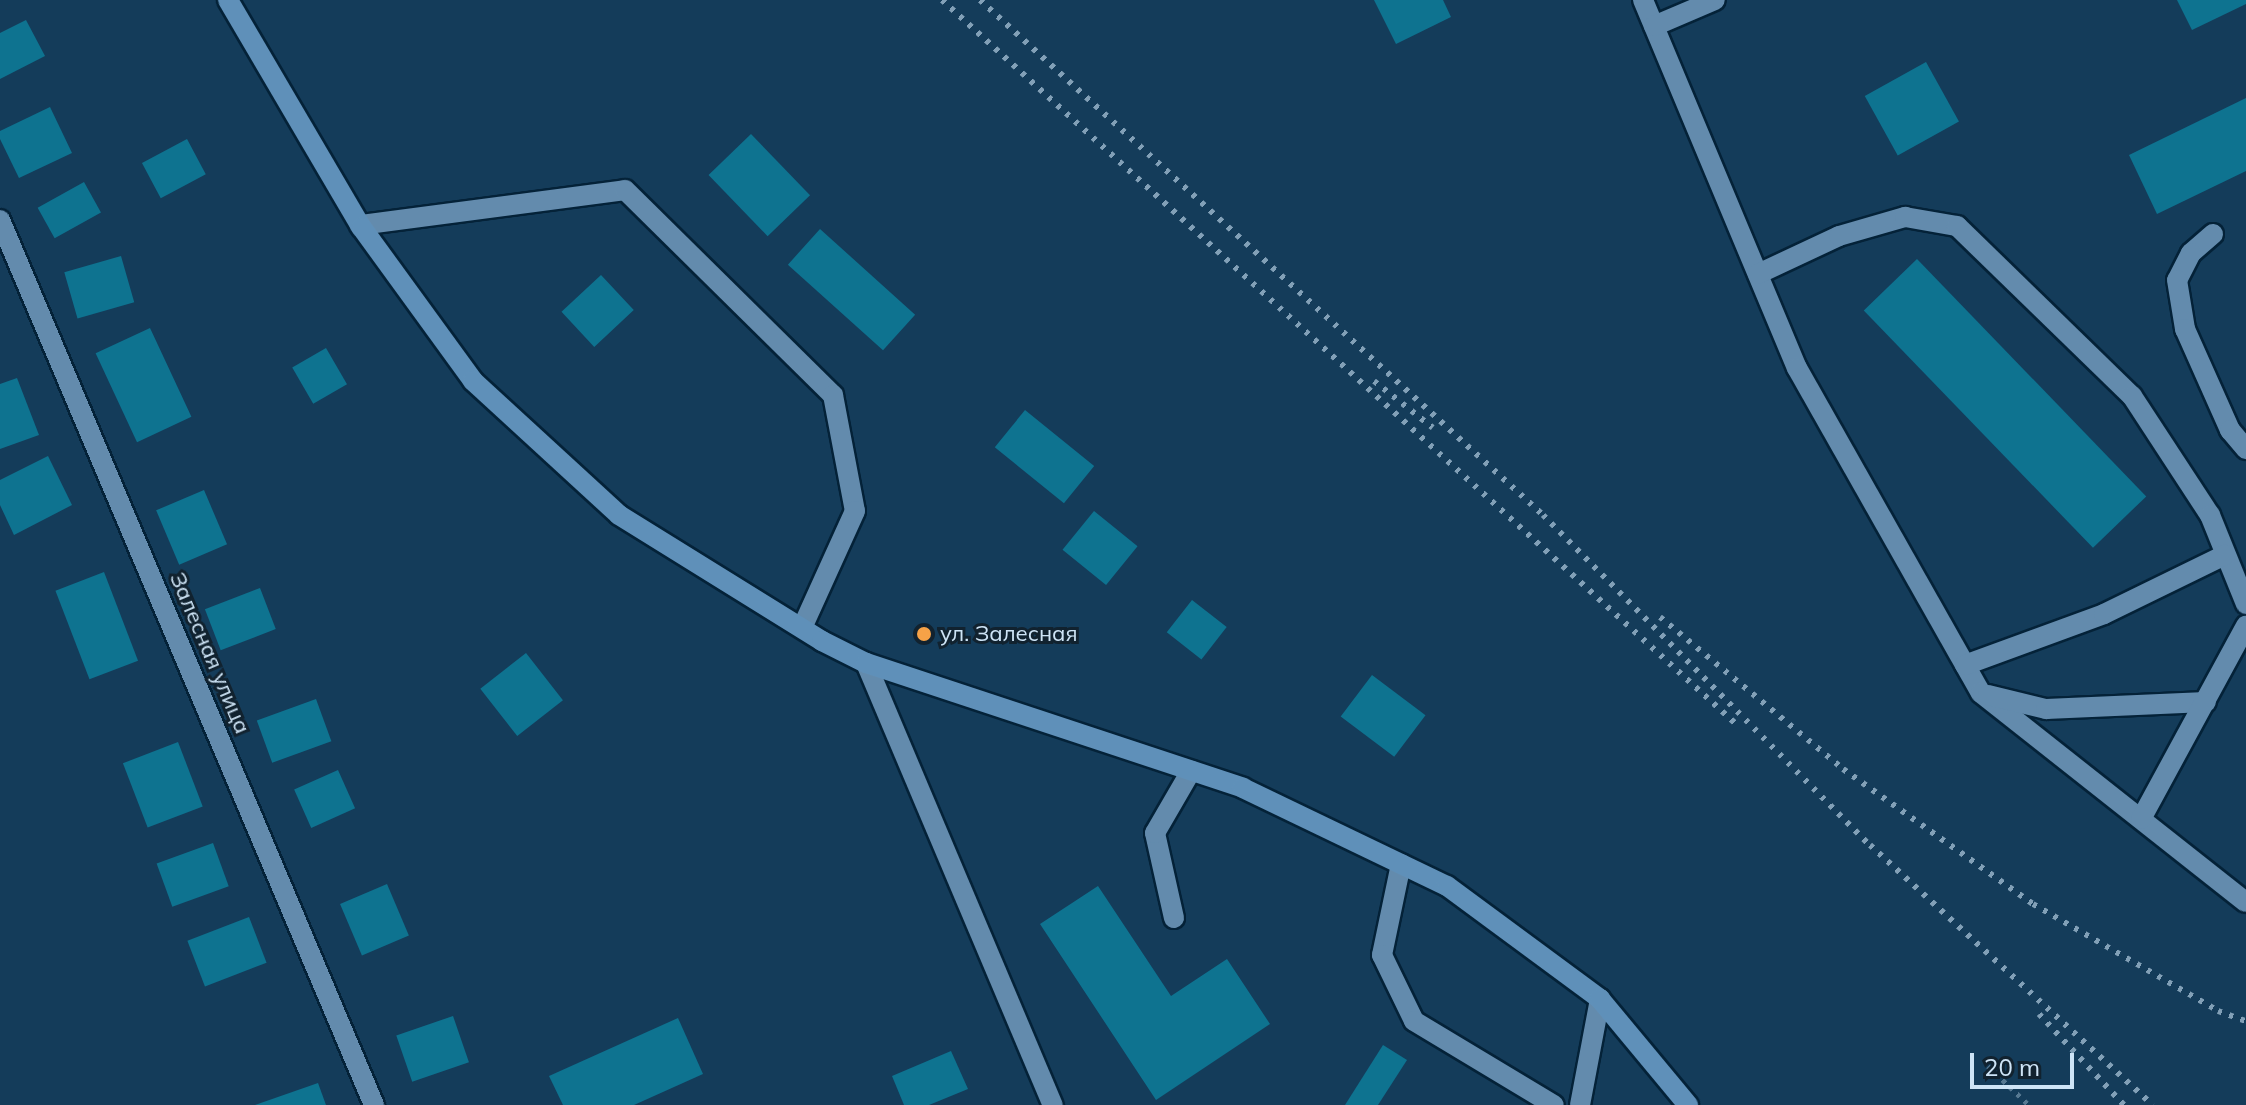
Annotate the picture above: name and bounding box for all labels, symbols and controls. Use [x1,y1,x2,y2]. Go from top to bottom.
street label: Залесная улица [164,568,256,738]
place label: ул. Залесная [940,621,1078,647]
marker: ул. Залесная [915,625,933,643]
scale bar [1974,1037,2078,1087]
text: 20 m [1984,1052,2040,1082]

